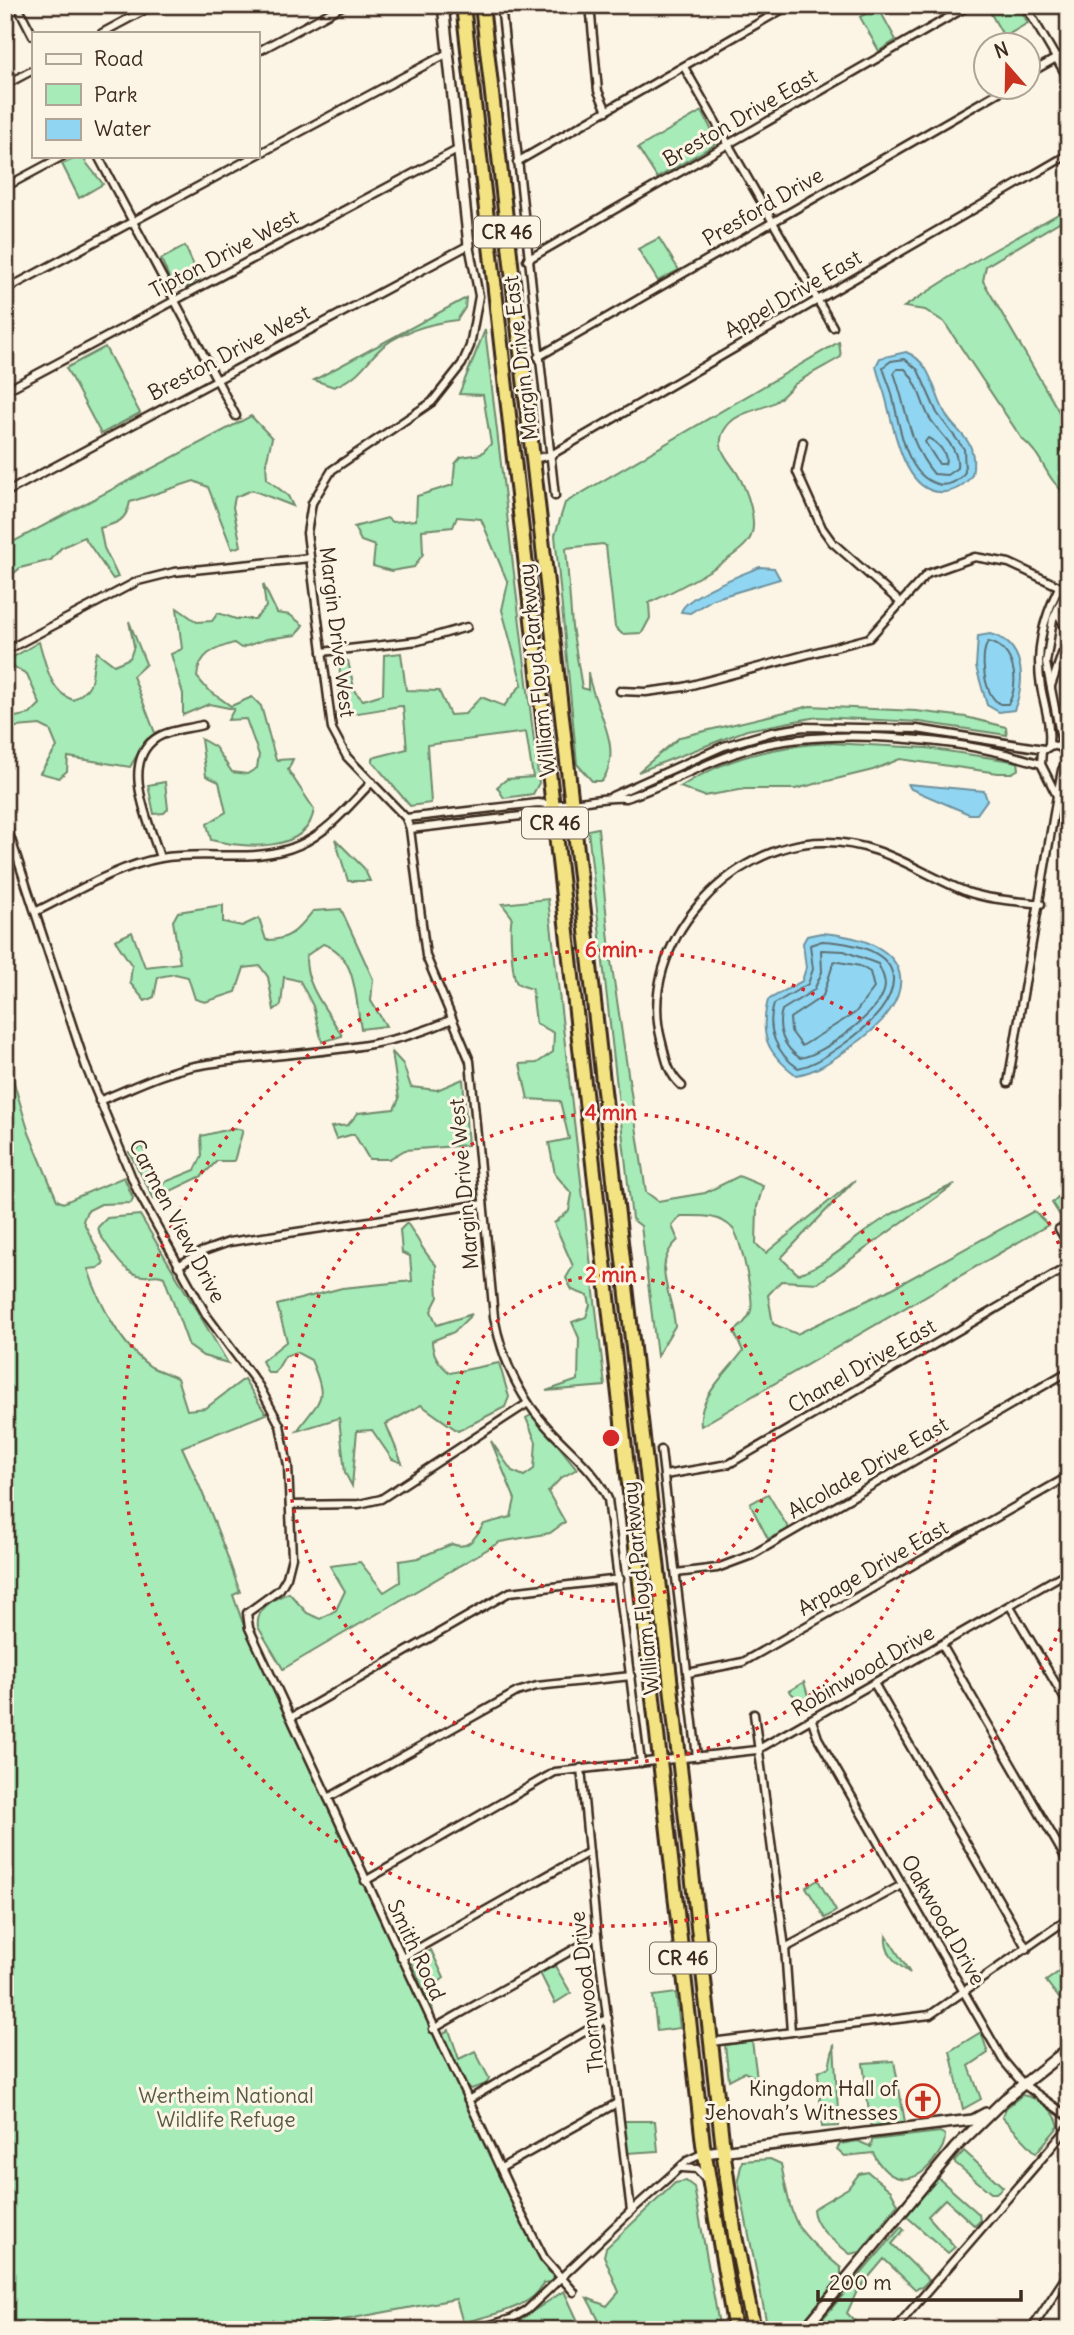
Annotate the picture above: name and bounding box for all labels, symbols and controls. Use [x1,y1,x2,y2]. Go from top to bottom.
legend [32,32,259,158]
north arrow [972,32,1042,102]
text: N [991,37,1011,64]
text: Road [94,45,143,72]
street label: Breston Drive East [658,62,822,173]
text: Park [94,81,137,108]
text: Water [94,115,152,142]
street label: Presford Drive [697,161,828,252]
street label: Tipton Drive West [145,203,303,304]
road number: CR 46 [474,216,540,248]
street label: Appel Drive East [719,243,866,344]
street label: Margin Drive East [497,274,544,442]
street label: Breston Drive West [143,298,314,407]
street label: Margin Drive West [314,545,361,719]
street label: William Floyd Parkway [512,562,561,778]
road number: CR 46 [522,808,588,838]
text: 6 min [585,936,637,963]
street label: Margin Drive West [443,1097,484,1271]
text: 4 min [585,1099,637,1126]
street label: Carmen View Drive [123,1134,232,1307]
text: 2 min [585,1261,637,1288]
street label: Chanel Drive East [783,1312,941,1419]
street label: Alcolade Drive East [783,1411,953,1525]
centre of rings [599,1426,623,1450]
street label: William Floyd Parkway [616,1480,665,1696]
street label: Arpage Drive East [793,1514,953,1622]
street label: Robinwood Drive [787,1619,939,1722]
street label: Oakwood Drive [895,1850,992,1990]
street label: Smith Road [381,1895,452,2005]
street label: Thornwood Drive [563,1910,610,2074]
road number: CR 46 [650,1942,716,1974]
place label: Kingdom Hall of Jehovah’s Witnesses [705,2075,899,2126]
park label: Wertheim National Wildlife Refuge [138,2082,314,2133]
church icon: Kingdom Hall of Jehovah’s Witnesses [904,2082,942,2120]
scale bar [818,2258,1021,2302]
text: 200 m [829,2269,892,2296]

